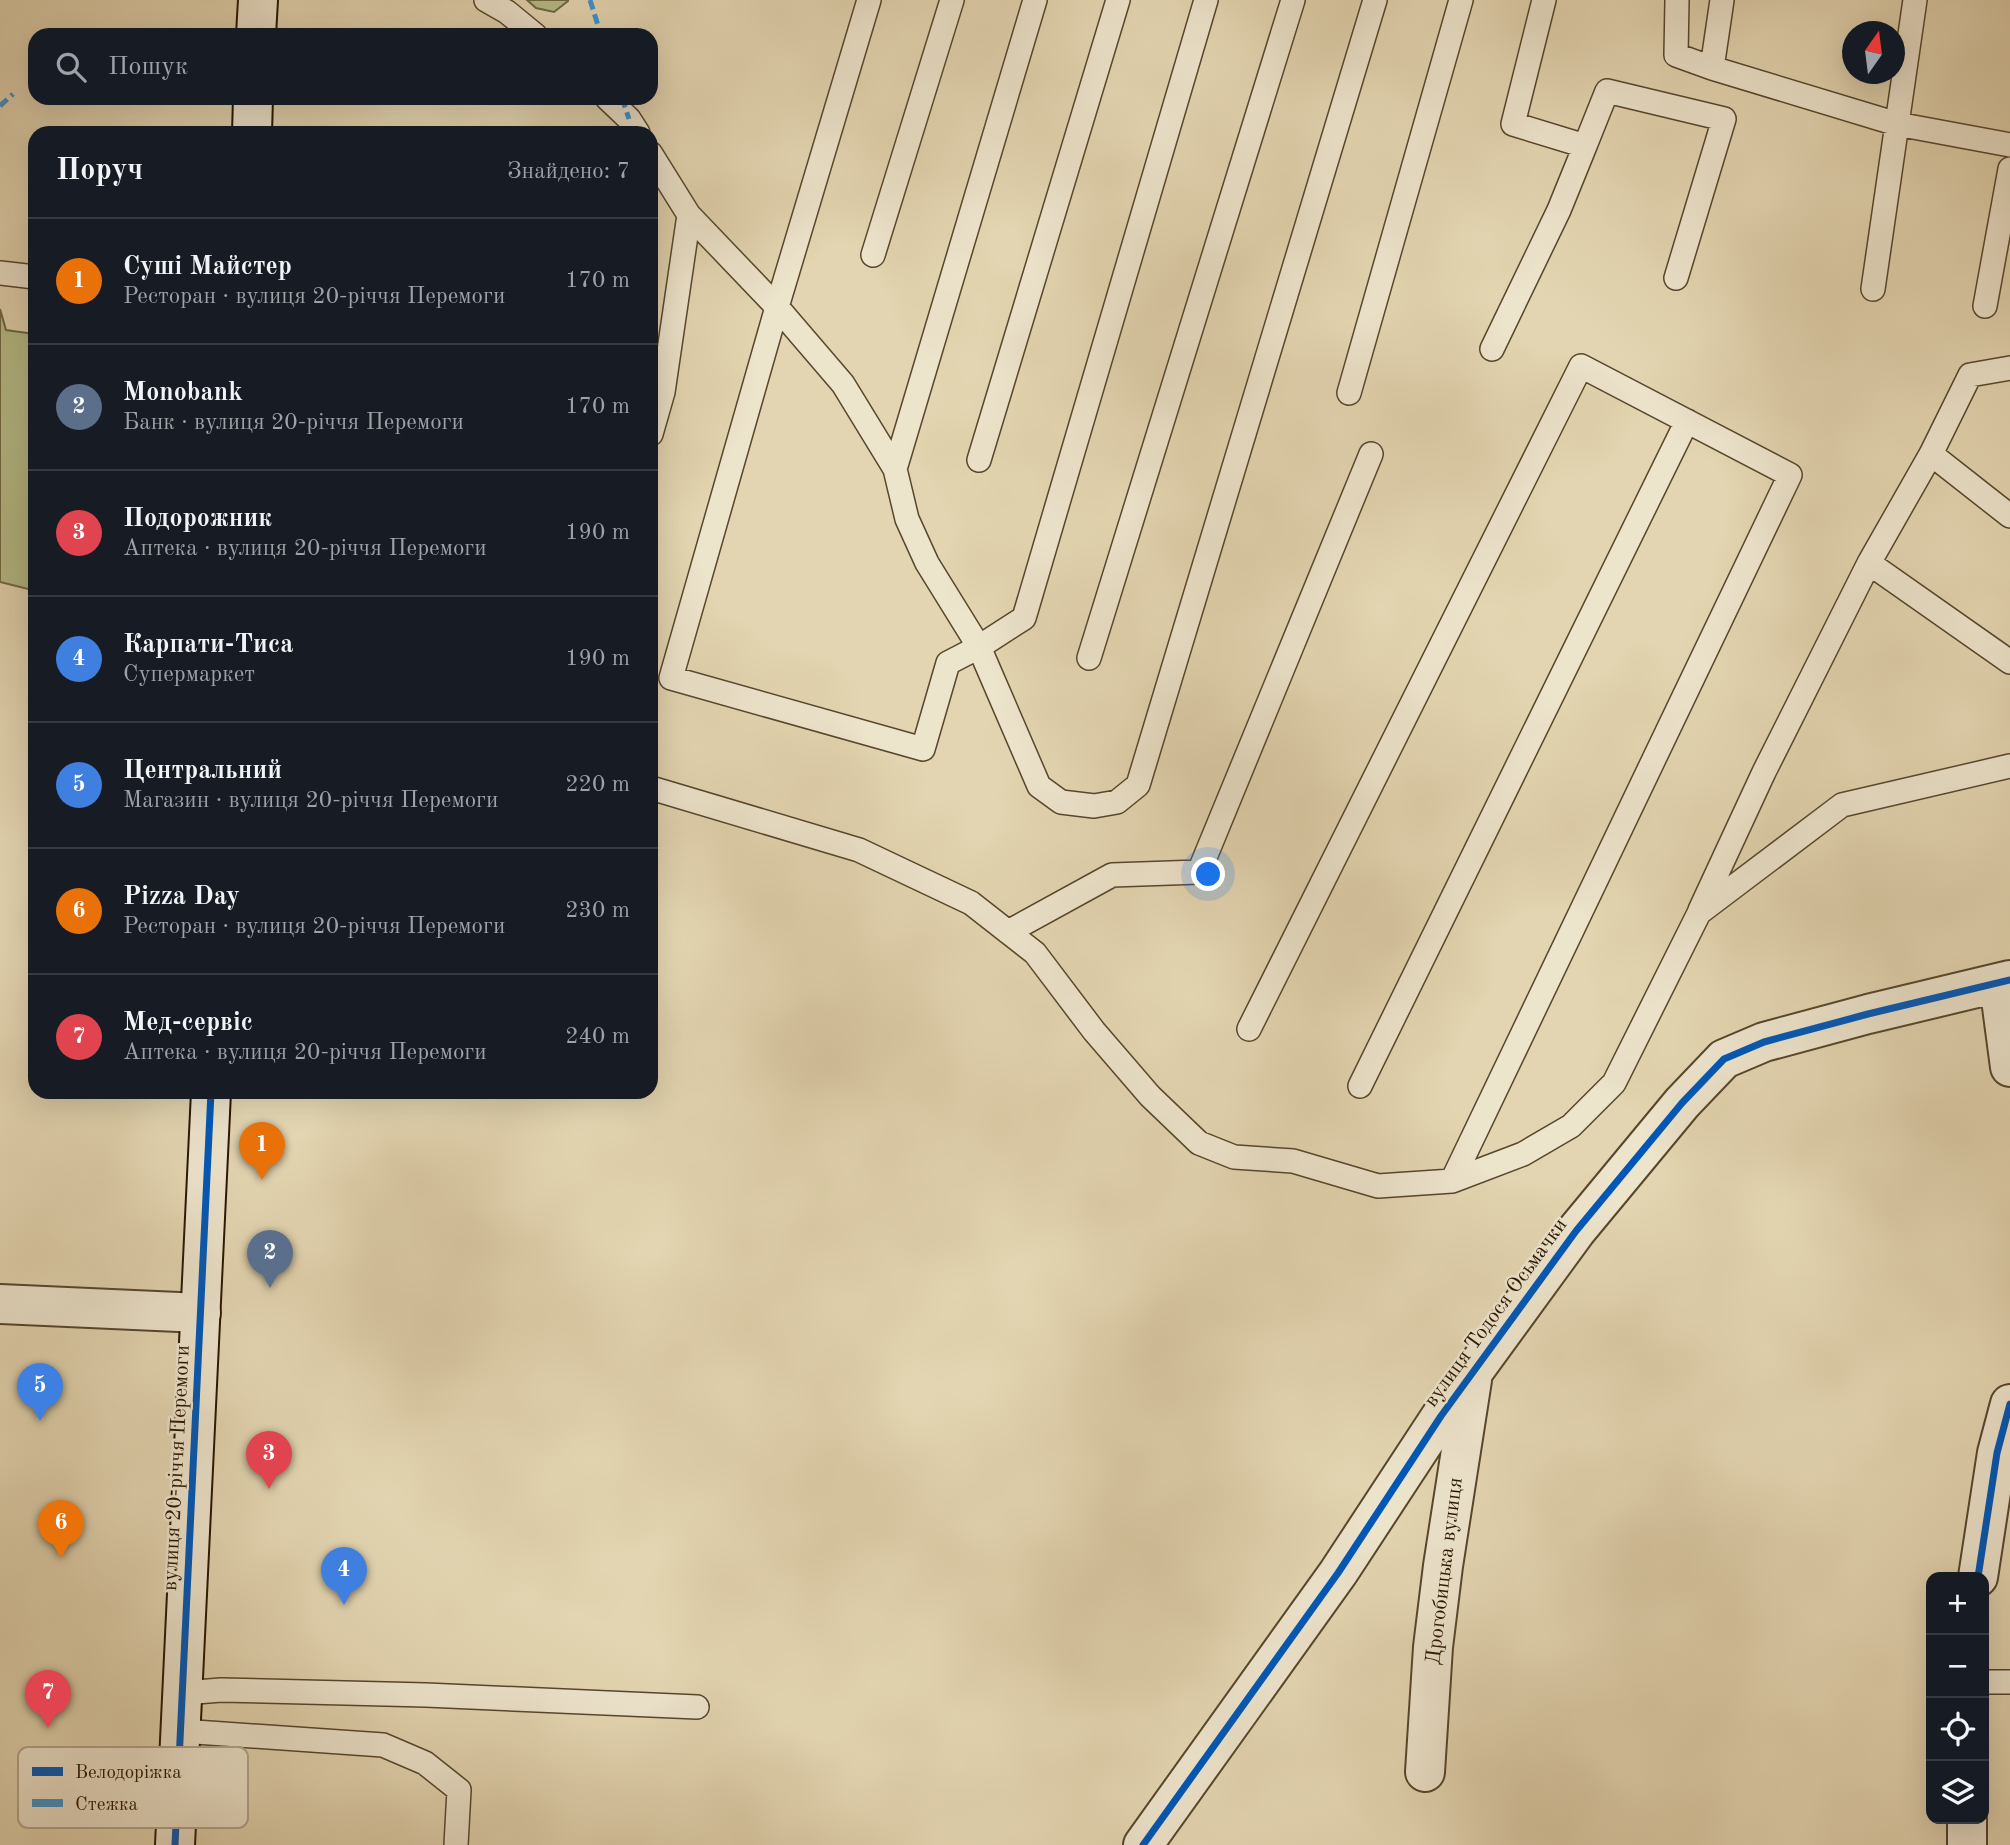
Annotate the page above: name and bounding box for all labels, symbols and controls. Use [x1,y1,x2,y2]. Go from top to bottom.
north arrow [1842,21,1905,84]
search box [28,28,658,105]
icon: search [52,48,90,86]
text: Пошук [108,54,188,80]
text: Поруч [56,156,143,186]
text: Знайдено: 7 [507,160,630,183]
text: Суші Майстер [123,254,292,280]
text: 1 [72,269,86,292]
text: 170 m [565,269,630,292]
text: Ресторан · вулиця 20-річчя Перемоги [123,285,505,308]
text: Monobank [123,380,243,406]
text: 2 [72,395,86,418]
text: 170 m [565,395,630,418]
text: Банк · вулиця 20-річчя Перемоги [123,411,464,434]
text: Подорожник [123,506,272,532]
text: 3 [72,521,86,544]
text: 190 m [565,521,630,544]
text: Аптека · вулиця 20-річчя Перемоги [123,537,487,560]
text: Карпати-Тиса [123,632,293,658]
text: 4 [72,647,86,670]
text: 190 m [565,647,630,670]
text: Супермаркет [123,663,255,686]
text: Центральний [123,758,282,784]
text: 5 [72,773,86,796]
text: 220 m [565,773,630,796]
text: Магазин · вулиця 20-річчя Перемоги [123,789,498,812]
your location [1191,857,1225,891]
text: Pizza Day [123,884,240,910]
text: 6 [72,899,86,922]
text: 230 m [565,899,630,922]
text: Ресторан · вулиця 20-річчя Перемоги [123,915,505,938]
text: Мед-сервіс [123,1010,253,1036]
text: 7 [72,1025,86,1048]
text: 240 m [565,1025,630,1048]
text: Аптека · вулиця 20-річчя Перемоги [123,1041,487,1064]
pin: 1 [239,1122,285,1180]
street label: вулиця Тодося Осьмачки [1421,1215,1571,1411]
pin: 2 [247,1230,293,1288]
street label: вулиця 20-річчя Перемоги [160,1344,194,1592]
pin: 5 [17,1363,63,1421]
pin: 3 [246,1431,292,1489]
street label: Дрогобицька вулиця [1423,1476,1467,1666]
pin: 6 [38,1500,84,1558]
pin: 4 [321,1547,367,1605]
map controls [1926,1572,1989,1824]
button: + [1926,1572,1989,1635]
button: − [1926,1635,1989,1698]
pin: 7 [25,1670,71,1728]
button: locate [1926,1698,1989,1761]
legend [18,1747,248,1828]
button: layers [1926,1761,1989,1824]
text: Велодоріжка [75,1764,182,1783]
text: Стежка [75,1796,139,1815]

